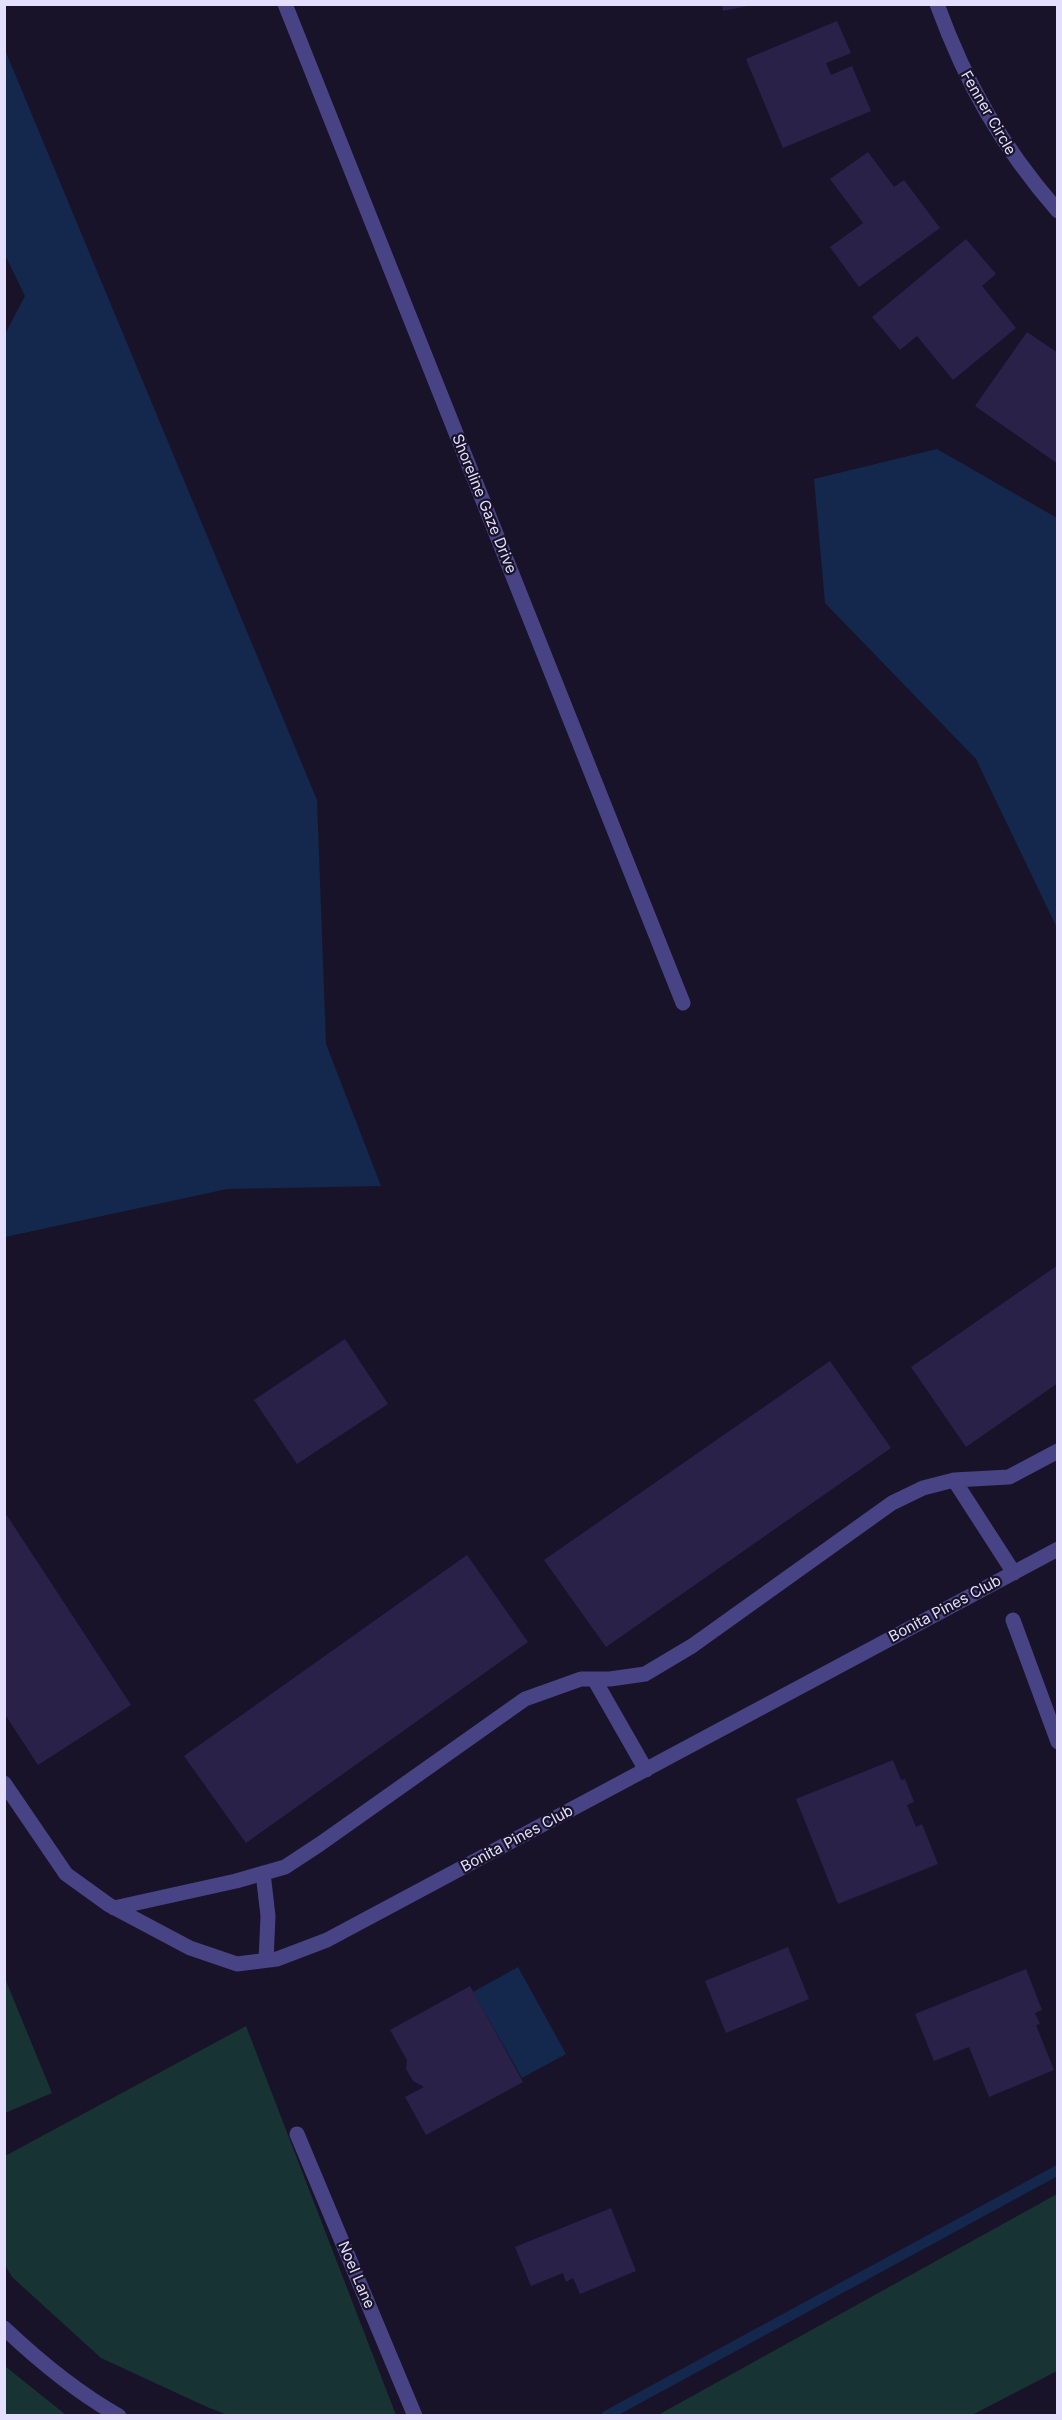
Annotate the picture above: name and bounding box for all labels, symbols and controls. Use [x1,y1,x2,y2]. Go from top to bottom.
street label: Fenner Circle [957,68,1019,158]
street label: Shoreline Gaze Drive [448,432,520,576]
street label: Bonita Pines Club [886,1572,1004,1646]
street label: Bonita Pines Club [458,1802,576,1876]
street label: Noel Lane [334,2239,378,2311]

